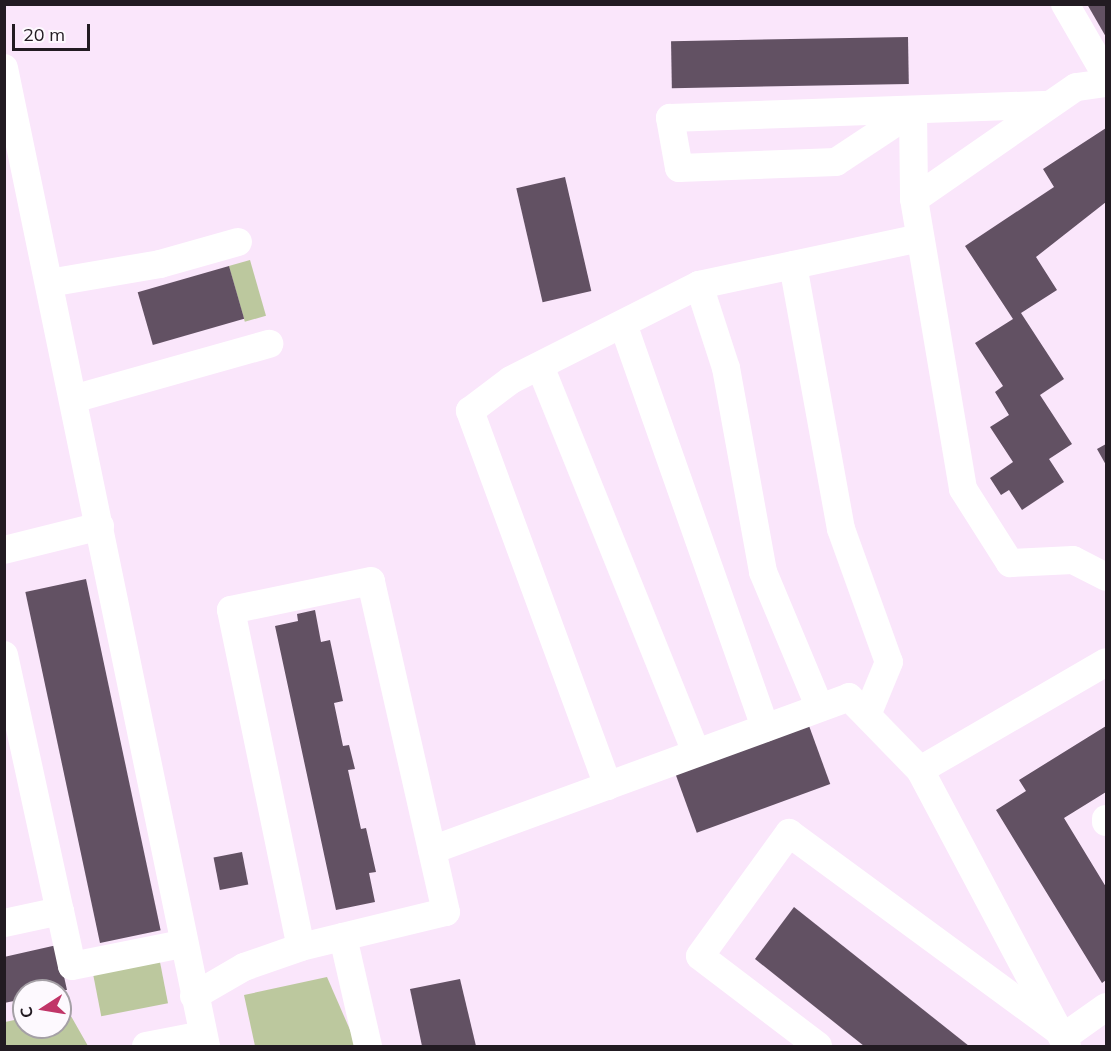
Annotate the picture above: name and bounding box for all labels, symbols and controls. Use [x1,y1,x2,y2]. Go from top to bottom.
scale bar [15,12,93,50]
text: 20 m [23,23,65,46]
north arrow [12,979,72,1039]
text: С [15,1005,37,1020]

